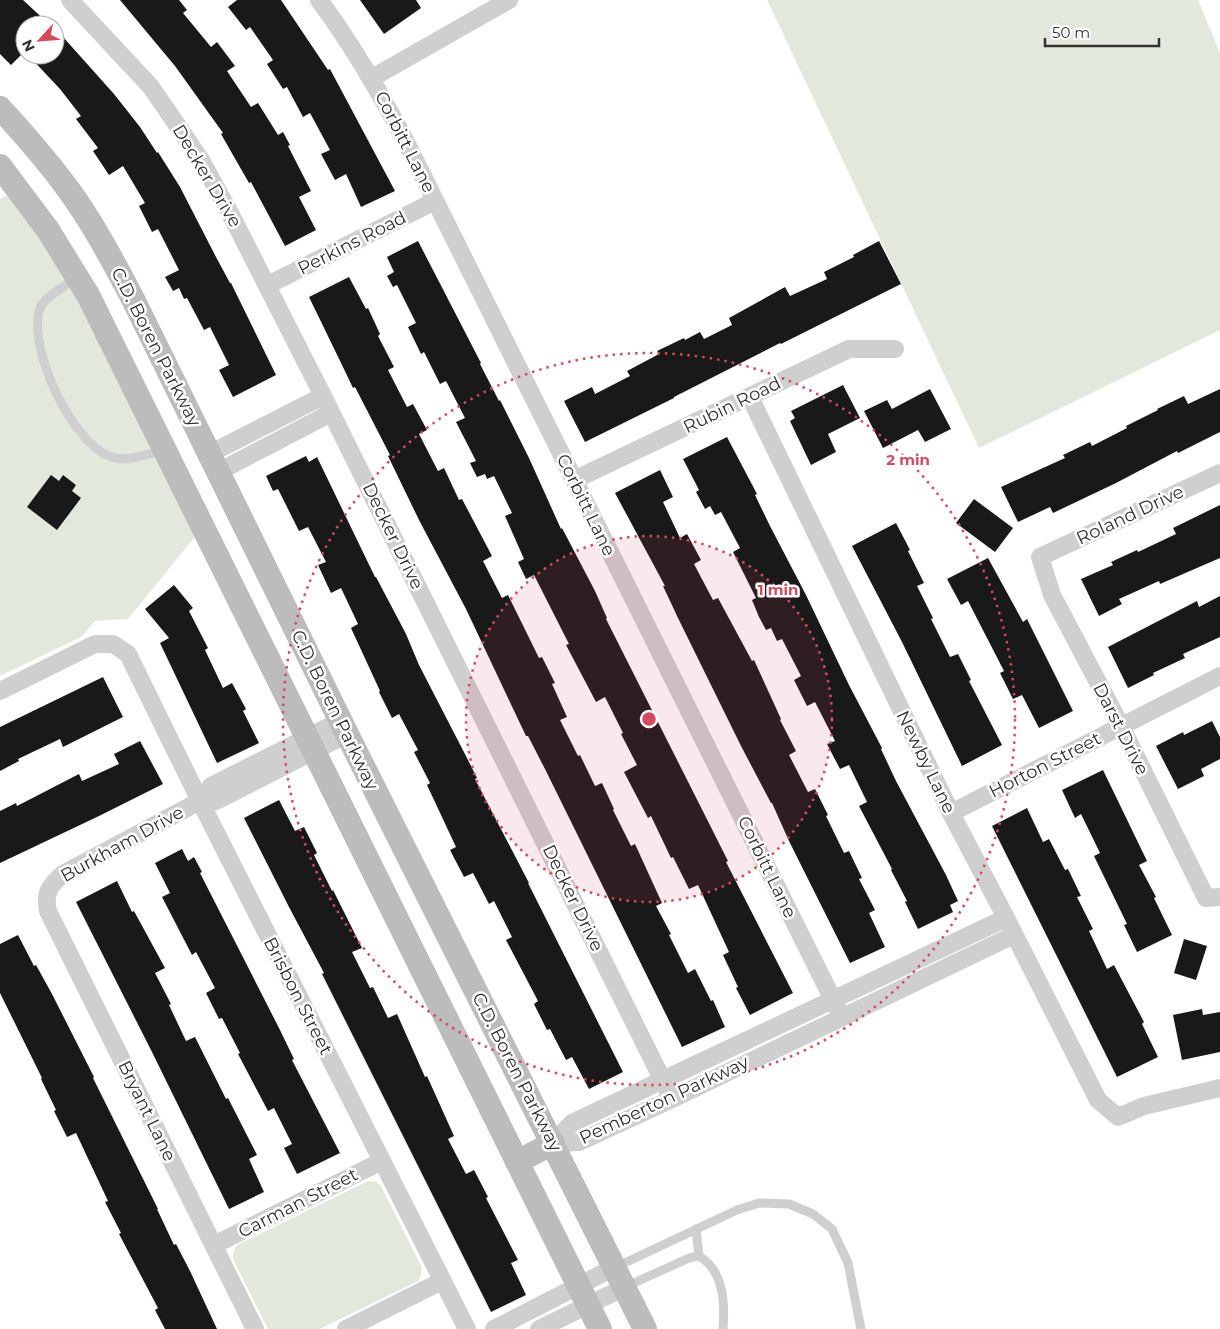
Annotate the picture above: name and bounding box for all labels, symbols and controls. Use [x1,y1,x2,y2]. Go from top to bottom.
north arrow [15,15,65,65]
scale bar [1045,15,1159,47]
text: 50 m [1052,23,1090,42]
text: N [18,37,39,55]
street label: Corbitt Lane [370,88,440,197]
street label: Decker Drive [168,121,246,232]
street label: Perkins Road [294,206,410,280]
street label: C.D. Boren Parkway [106,264,206,430]
street label: Rubin Road [679,372,785,438]
street label: Corbitt Lane [552,450,620,560]
text: 2 min [886,450,930,469]
street label: Decker Drive [358,479,428,593]
street label: Roland Drive [1073,480,1187,549]
text: 1 min [758,580,798,599]
street label: C.D. Boren Parkway [287,626,383,794]
street label: Darst Drive [1088,679,1154,779]
street label: Newby Lane [892,707,960,817]
centre of rings [640,710,658,728]
street label: Horton Street [985,727,1105,803]
street label: Burkham Drive [57,801,187,887]
street label: Corbitt Lane [733,812,801,922]
street label: Decker Drive [538,841,608,955]
street label: Brisbon Street [259,934,337,1058]
street label: C.D. Boren Parkway [467,989,567,1155]
street label: Pemberton Parkway [576,1051,752,1149]
street label: Bryant Lane [113,1057,181,1165]
street label: Carman Street [234,1163,362,1243]

